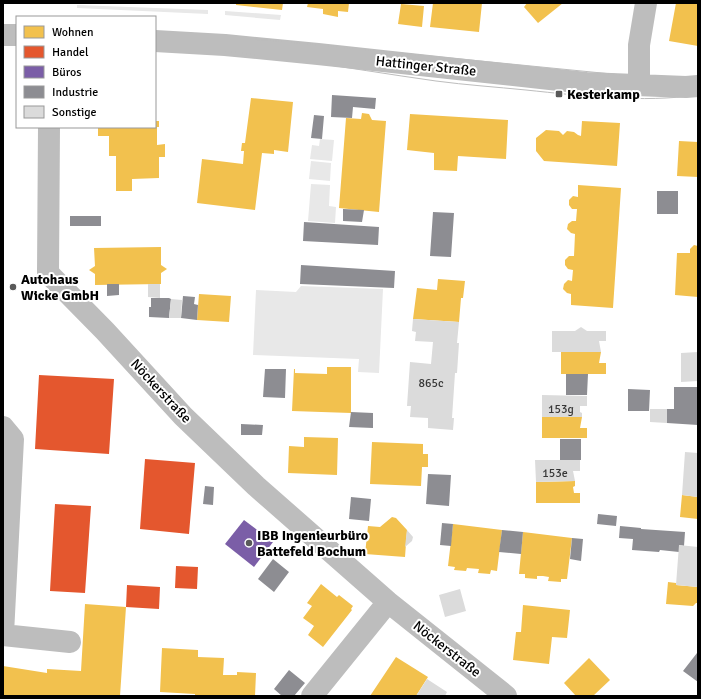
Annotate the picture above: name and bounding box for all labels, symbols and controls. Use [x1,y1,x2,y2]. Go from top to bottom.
legend [16,16,156,128]
text: Wohnen [52,25,94,40]
text: Handel [52,45,89,60]
street label: Hattinger Straße [375,52,477,80]
text: Büros [52,65,82,80]
text: Industrie [52,85,98,100]
place label: Kesterkamp [567,86,640,103]
marker: Kesterkamp [554,89,564,99]
text: Sonstige [52,105,97,120]
place label: Autohaus Wicke GmbH [21,271,99,304]
marker: Autohaus Wicke GmbH [8,282,18,292]
street label: Nöckerstraße [127,355,195,427]
house number: 865c [418,376,444,391]
house number: 153g [548,402,574,417]
house number: 153e [542,466,568,481]
place label: IBB Ingenieurbüro Battefeld Bochum [257,527,368,560]
marker: IBB Ingenieurbüro Battefeld Bochum [244,538,254,548]
street label: Nöckerstraße [410,617,484,681]

